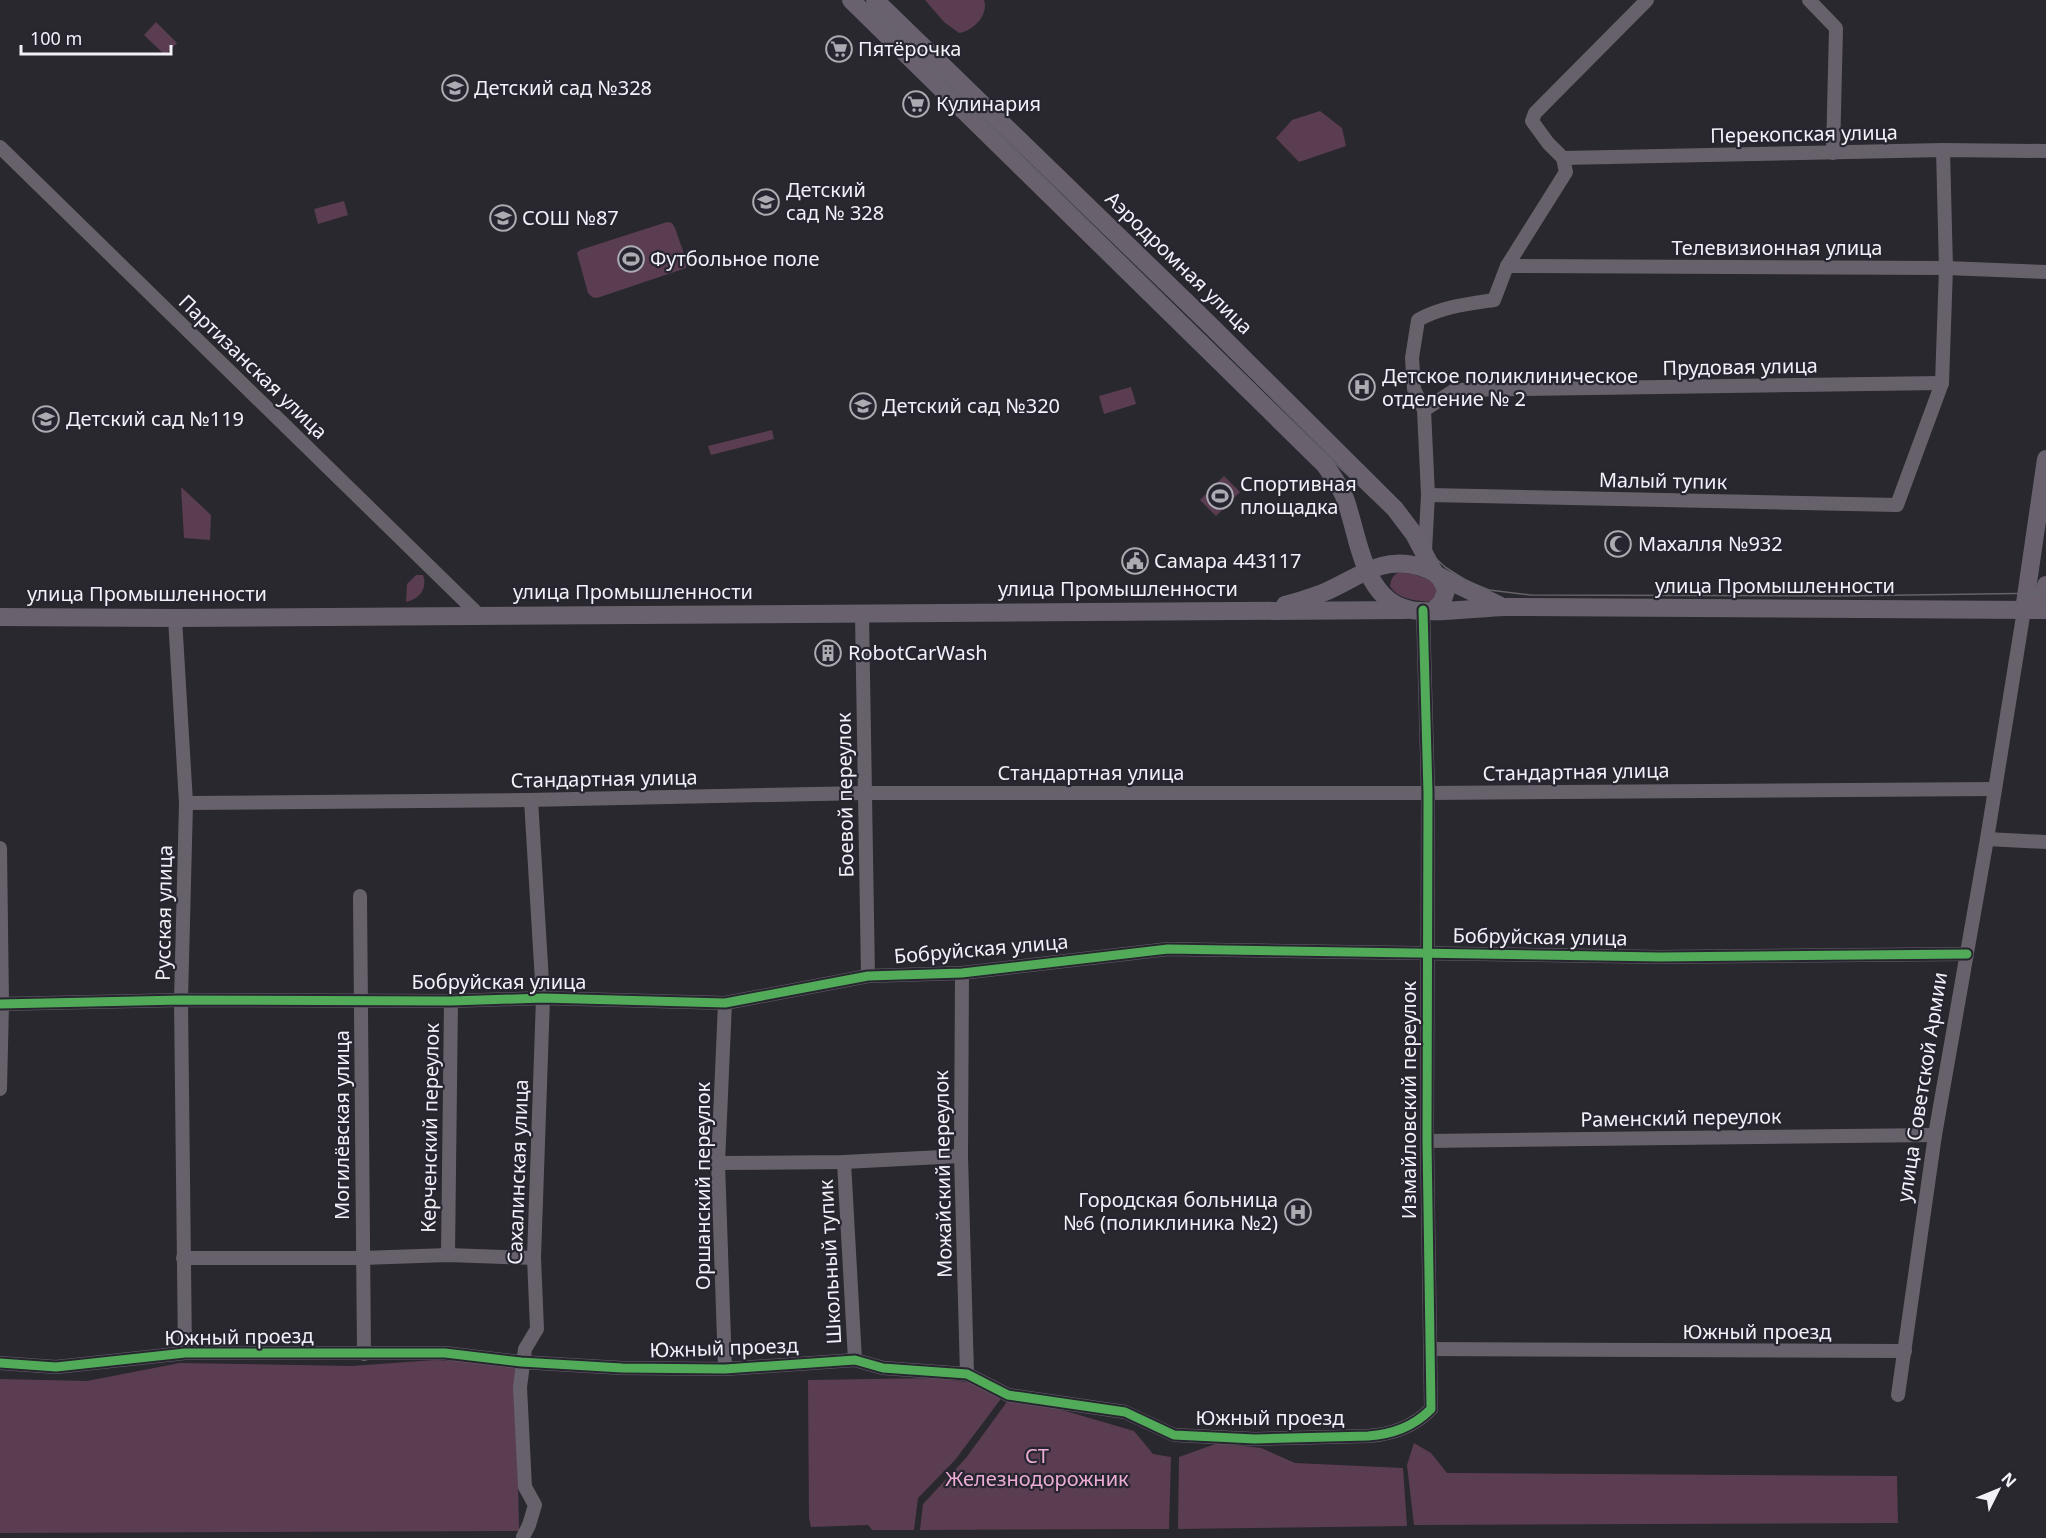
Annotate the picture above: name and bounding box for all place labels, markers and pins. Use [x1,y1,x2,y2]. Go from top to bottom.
supermarket icon: Пятёрочка [824,34,854,64]
place label: Пятёрочка [858,35,961,62]
school or university icon: Детский сад №328 [440,73,470,103]
place label: Детский сад №328 [474,74,652,101]
supermarket icon: Кулинария [901,89,931,119]
place label: Кулинария [936,90,1041,117]
place label: Детский сад № 328 [786,176,884,226]
school or university icon: Детский сад № 328 [751,187,781,217]
school or university icon: СОШ №87 [488,203,518,233]
place label: СОШ №87 [522,204,619,231]
sports icon: Футбольное поле [616,244,646,274]
place label: Футбольное поле [650,245,819,272]
place label: Детское поликлиническое отделение № 2 [1382,362,1638,412]
hospital icon: Детское поликлиническое отделение № 2 [1347,372,1377,402]
school or university icon: Детский сад №320 [848,391,878,421]
place label: Детский сад №320 [882,392,1060,419]
school or university icon: Детский сад №119 [31,404,61,434]
place label: Детский сад №119 [66,405,244,432]
place label: Спортивная площадка [1240,470,1357,520]
sports icon: Спортивная площадка [1205,481,1235,511]
mosque icon: Махалля №932 [1603,529,1633,559]
place label: Махалля №932 [1638,530,1783,557]
public building icon: Самара 443117 [1120,546,1150,576]
place label: Самара 443117 [1154,547,1302,574]
building icon: RobotCarWash [813,638,843,668]
place label: RobotCarWash [848,639,988,666]
place label: Городская больница №6 (поликлиника №2) [1063,1186,1278,1236]
hospital icon: Городская больница №6 (поликлиника №2) [1283,1197,1313,1227]

